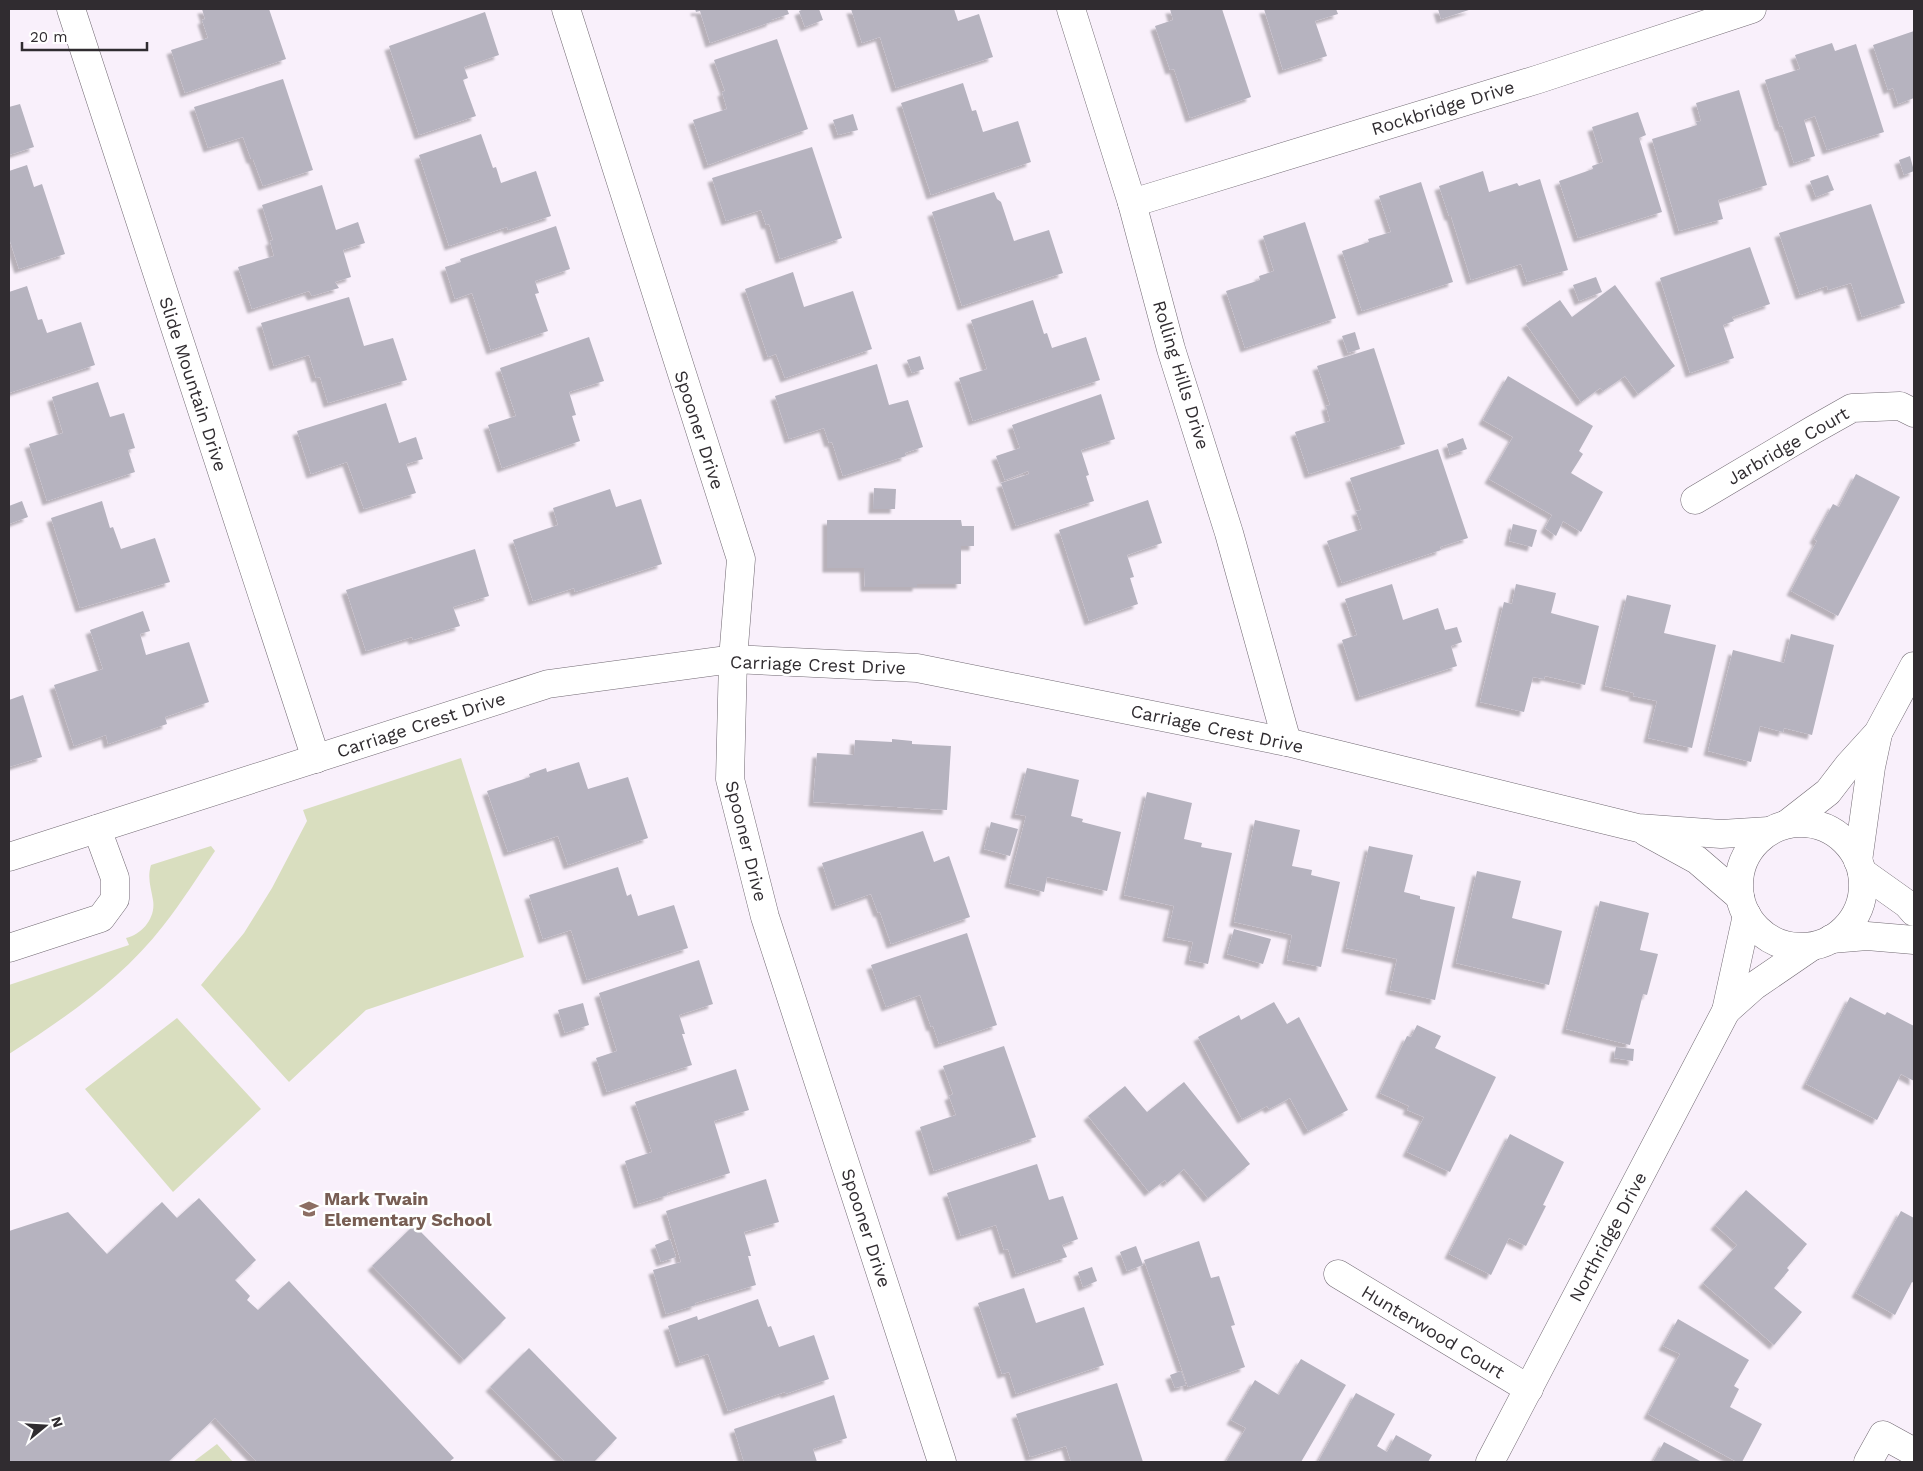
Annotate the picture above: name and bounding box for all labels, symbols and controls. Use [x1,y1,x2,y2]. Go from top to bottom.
scale bar [22,20,148,52]
text: 20 m [30,28,68,46]
street label: Rockbridge Drive [1369,76,1517,139]
street label: Slide Mountain Drive [155,294,232,474]
street label: Rolling Hills Drive [1149,298,1214,452]
street label: Spooner Drive [670,368,729,492]
street label: Jarbridge Court [1723,402,1853,489]
street label: Carriage Crest Drive [730,651,906,678]
street label: Carriage Crest Drive [334,687,508,762]
street label: Carriage Crest Drive [1129,700,1305,757]
street label: Spooner Drive [721,778,772,903]
street label: Spooner Drive [837,1166,896,1290]
street label: Northridge Drive [1565,1168,1651,1305]
place label: Mark Twain Elementary School [324,1188,492,1230]
school or university icon: Mark Twain Elementary School [298,1198,320,1220]
street label: Hunterwood Court [1358,1281,1509,1383]
north arrow [20,1401,70,1451]
text: N [48,1415,67,1429]

